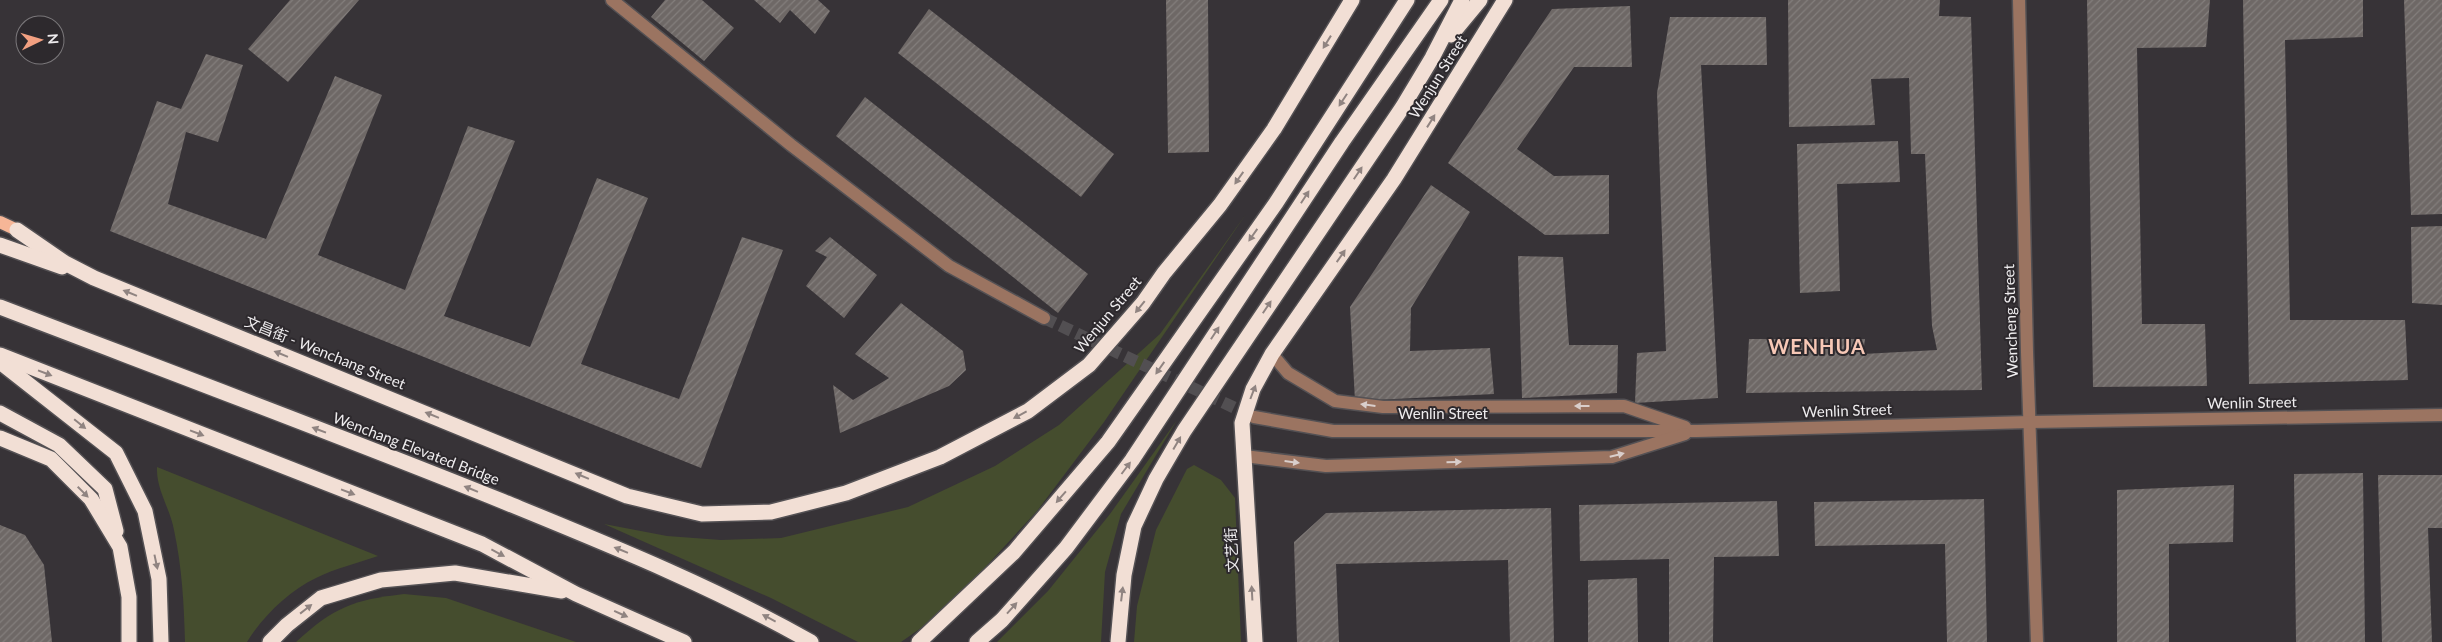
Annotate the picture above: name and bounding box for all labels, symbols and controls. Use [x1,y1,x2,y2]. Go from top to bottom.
north arrow [15,15,65,65]
street label: Wenjun Street [1404,31,1470,121]
text: N [45,33,62,45]
one-way arrow [1323,35,1332,49]
one-way arrow [1338,93,1347,106]
one-way arrow [1426,114,1436,127]
one-way arrow [1353,166,1363,179]
one-way arrow [1234,171,1244,185]
one-way arrow [1300,191,1310,204]
one-way arrow [1248,229,1258,242]
one-way arrow [1336,249,1346,262]
street label: Wencheng Street [1999,263,2021,378]
street label: Wenjun Street [1070,272,1145,356]
one-way arrow [122,289,137,297]
one-way arrow [1134,300,1145,313]
one-way arrow [1262,301,1272,314]
street label: 文昌街 - Wenchang Street [242,312,409,393]
one-way arrow [1211,326,1220,340]
district label: WENHUA [1768,334,1866,358]
one-way arrow [273,350,288,358]
one-way arrow [1155,362,1165,375]
one-way arrow [38,370,53,377]
one-way arrow [1249,385,1257,399]
street label: Wenlin Street [2207,392,2298,412]
street label: Wenlin Street [1802,399,1893,421]
one-way arrow [1359,401,1375,409]
one-way arrow [1574,402,1590,410]
street label: Wenlin Street [1398,404,1489,422]
street label: Wenchang Elevated Bridge [331,408,502,488]
one-way arrow [425,410,439,418]
one-way arrow [1013,411,1027,419]
one-way arrow [73,419,86,430]
one-way arrow [311,426,326,434]
one-way arrow [190,429,204,437]
one-way arrow [1173,435,1181,450]
one-way arrow [1609,451,1624,459]
one-way arrow [1285,458,1301,466]
one-way arrow [1447,458,1463,466]
one-way arrow [1120,462,1131,475]
one-way arrow [575,472,589,480]
one-way arrow [464,484,478,492]
one-way arrow [77,486,89,498]
one-way arrow [341,488,356,496]
one-way arrow [1056,491,1067,503]
street label: 文艺街 [1221,527,1241,573]
one-way arrow [613,546,628,554]
one-way arrow [491,549,506,557]
one-way arrow [152,554,160,569]
one-way arrow [1118,585,1126,601]
one-way arrow [1247,585,1255,601]
one-way arrow [1006,602,1018,614]
one-way arrow [299,604,312,615]
one-way arrow [614,610,628,618]
one-way arrow [761,614,776,622]

